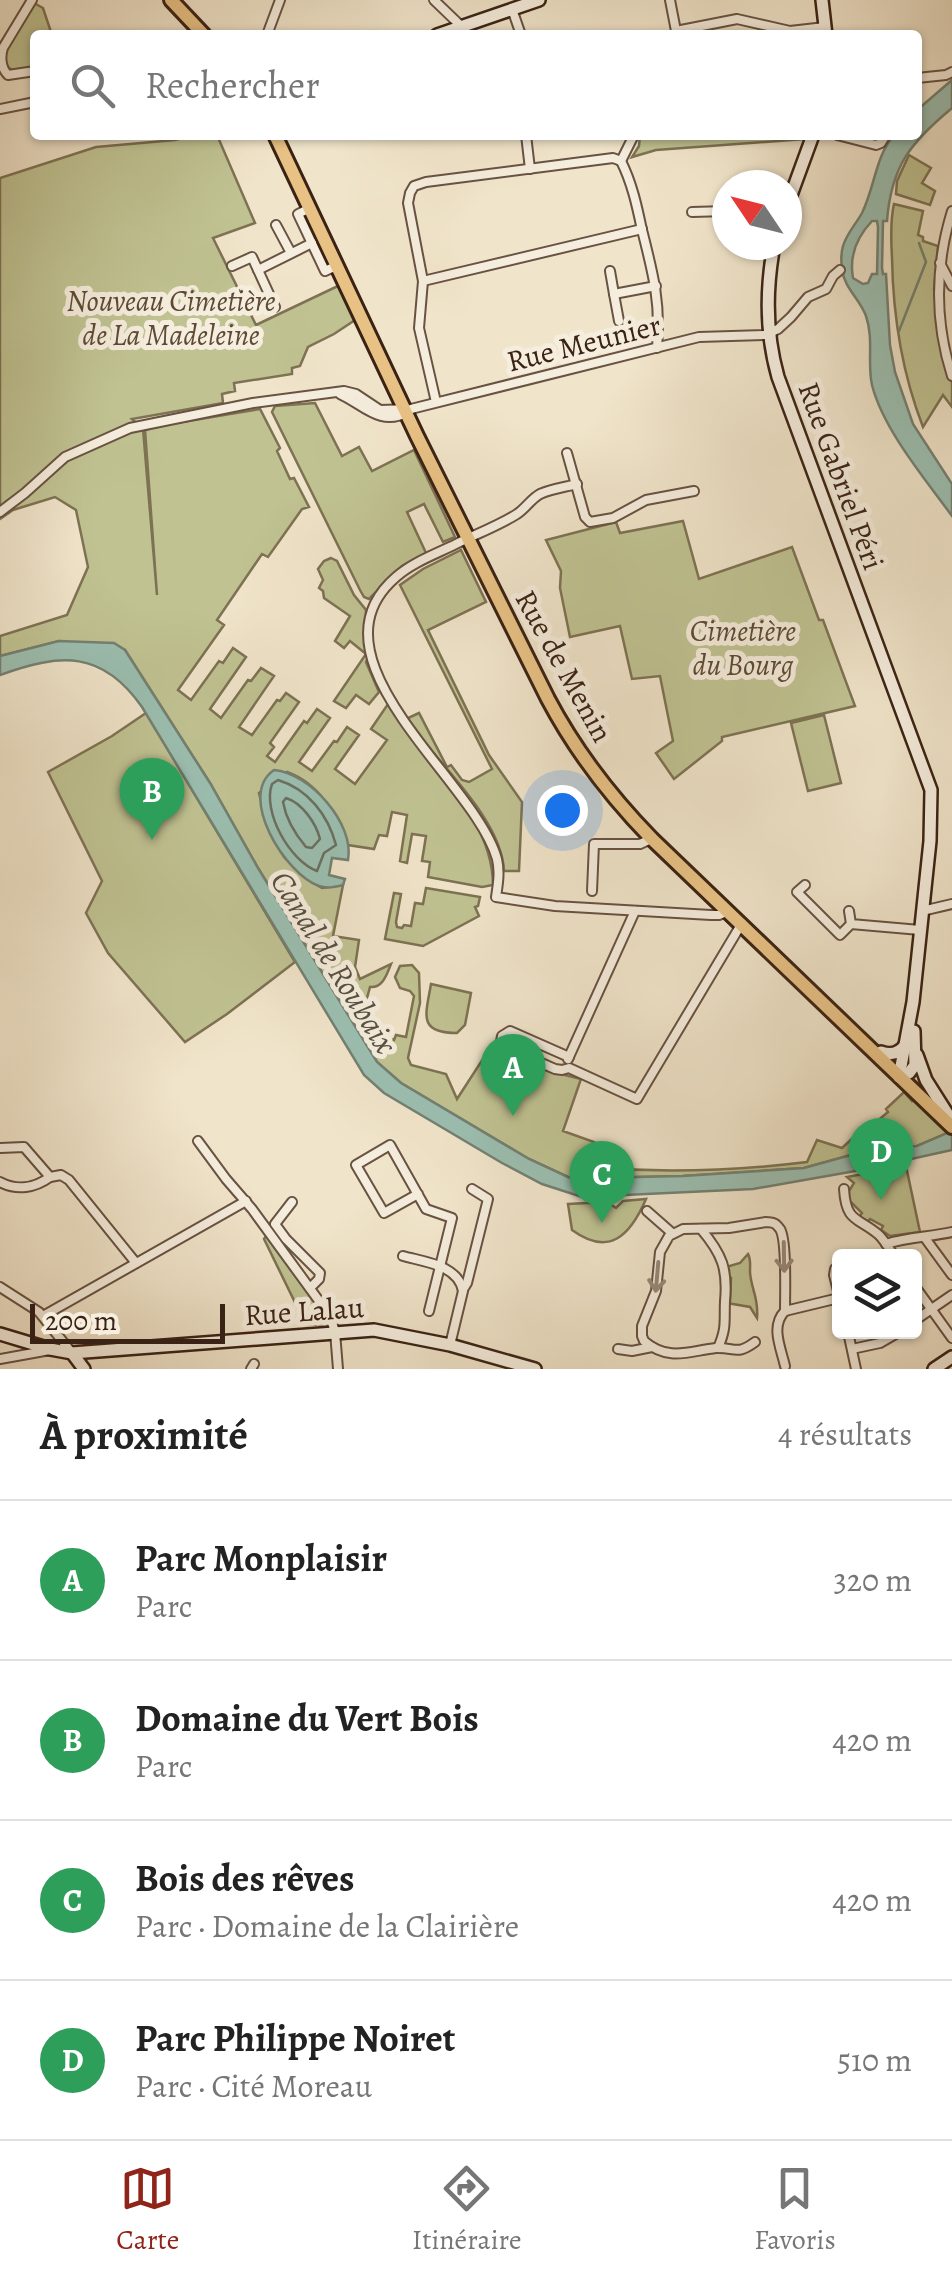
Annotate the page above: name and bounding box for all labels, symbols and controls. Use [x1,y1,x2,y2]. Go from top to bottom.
search box [30,30,922,140]
icon: search [65,58,120,113]
text: Rechercher [145,59,320,111]
north arrow [712,170,802,260]
park label: Nouveau Cimetière de La Madeleine [66,281,276,355]
street label: Rue Meunier [503,305,665,381]
street label: Rue Gabriel Péri [788,377,894,575]
street label: Rue de Menin [506,583,622,749]
park label: Cimetière du Bourg [690,611,796,685]
pin: B [120,758,184,840]
your location [537,785,588,836]
water label: Canal de Roubaix [260,862,408,1063]
pin: A [480,1034,546,1116]
pin: D [848,1118,914,1200]
pin: C [570,1140,634,1223]
one-way arrow [774,1240,794,1273]
map controls [832,1249,922,1339]
button: layers [832,1249,922,1339]
one-way arrow [648,1260,667,1292]
street label: Rue Lalau [243,1287,366,1335]
scale bar [30,1299,225,1344]
text: 200 m [45,1302,117,1340]
text: À proximité [40,1406,248,1463]
text: 4 résultats [778,1412,912,1456]
text: Parc Monplaisir [135,1532,387,1584]
text: A [62,1558,83,1602]
text: 320 m [833,1558,912,1602]
text: Parc [135,1584,192,1628]
text: Domaine du Vert Bois [135,1692,479,1744]
text: B [62,1718,83,1762]
text: 420 m [832,1718,912,1762]
text: Parc [135,1744,192,1788]
text: Bois des rêves [135,1852,355,1904]
text: C [63,1878,82,1922]
text: 420 m [832,1878,912,1922]
text: Parc · Domaine de la Clairière [135,1904,519,1948]
text: Parc Philippe Noiret [135,2012,455,2064]
text: D [61,2038,84,2082]
text: 510 m [837,2038,912,2082]
text: Parc · Cité Moreau [135,2064,372,2108]
tab: Carte [116,2161,179,2259]
tab: Itinéraire [412,2161,522,2259]
tab: Favoris [754,2161,836,2259]

